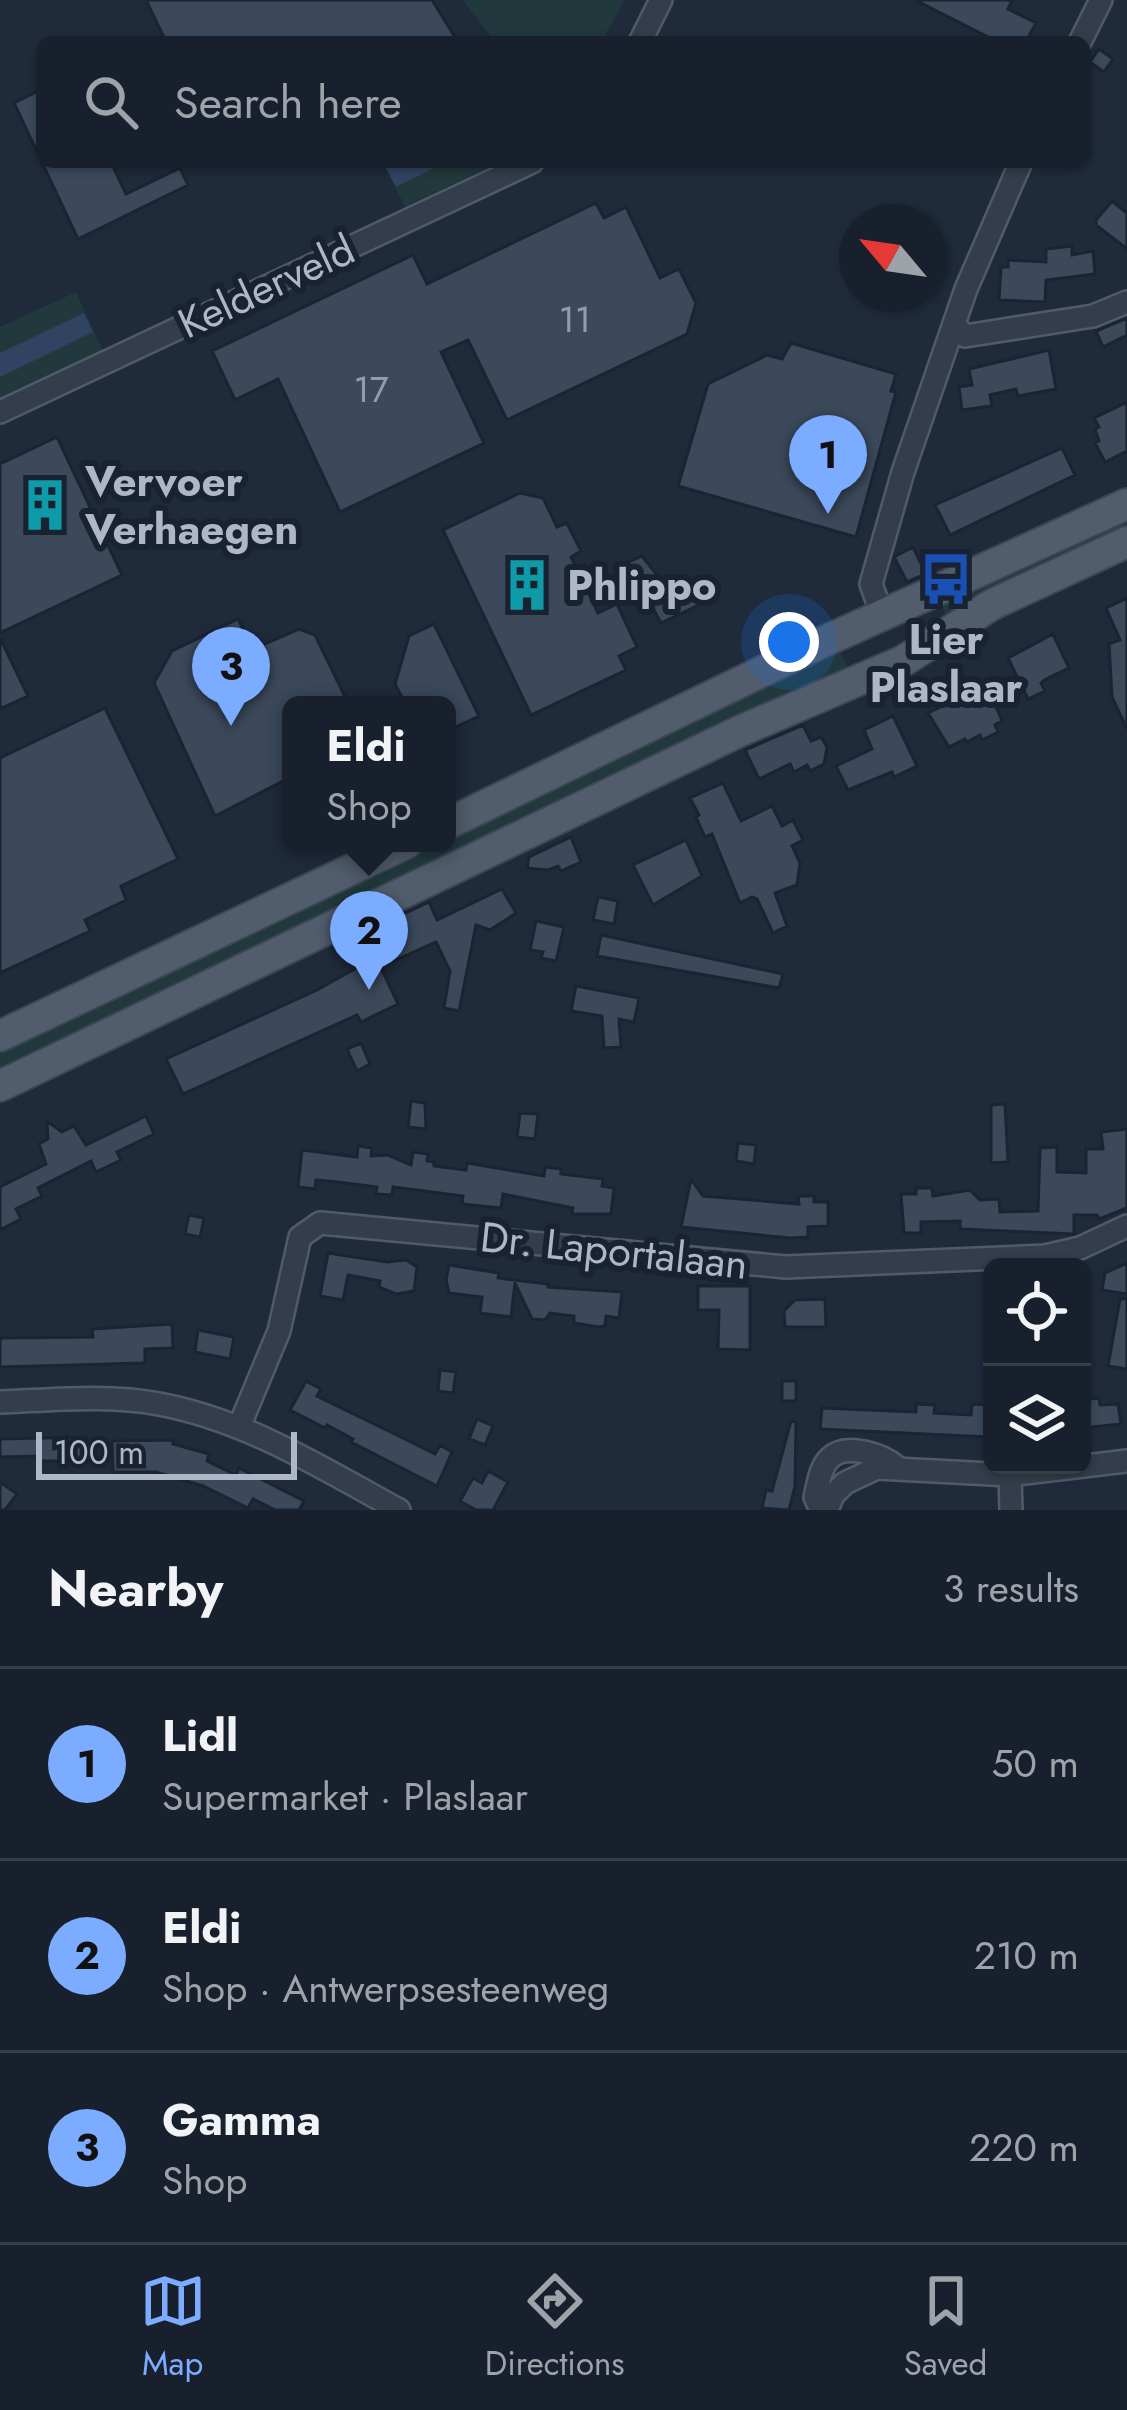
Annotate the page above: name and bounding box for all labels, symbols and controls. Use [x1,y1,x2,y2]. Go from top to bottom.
search box [36,36,1091,168]
icon: search [78,69,144,135]
text: Search here [174,70,402,135]
north arrow [839,204,947,312]
street label: Kelderveld [168,219,364,354]
house number: 11 [559,293,591,345]
house number: 17 [353,363,389,415]
pin: 1 [789,415,867,514]
place label: Vervoer Verhaegen [84,451,298,560]
building icon: Vervoer Verhaegen [16,476,74,534]
bus stop icon: Lier Plaslaar [917,550,975,608]
place label: Phlippo [567,555,717,616]
building icon: Phlippo [498,556,556,614]
place label: Lier Plaslaar [869,609,1023,718]
your location [759,612,819,672]
pin: 3 [192,627,270,726]
popup [282,696,456,852]
text: Eldi [326,713,406,778]
text: Shop [326,778,412,835]
pin: 2 [330,891,408,990]
street label: Dr. Laportalaan [477,1206,751,1295]
map controls [983,1258,1091,1474]
button: locate [983,1258,1091,1366]
button: layers [983,1366,1091,1474]
scale bar [36,1426,297,1479]
text: 100 m [54,1429,144,1476]
text: Nearby [48,1551,223,1625]
text: 3 results [943,1560,1079,1617]
text: Lidl [162,1703,238,1768]
text: 1 [77,1735,97,1792]
text: 50 m [991,1735,1079,1792]
text: Supermarket · Plaslaar [162,1768,528,1825]
text: Eldi [162,1895,241,1960]
text: 2 [74,1927,100,1984]
text: 210 m [974,1927,1079,1984]
text: Shop · Antwerpsesteenweg [162,1960,609,2017]
text: Gamma [162,2087,321,2152]
text: 3 [75,2119,99,2176]
text: 220 m [969,2119,1079,2176]
text: Shop [162,2152,247,2209]
tab: Map [140,2268,206,2387]
tab: Directions [485,2268,625,2387]
tab: Saved [904,2268,987,2387]

